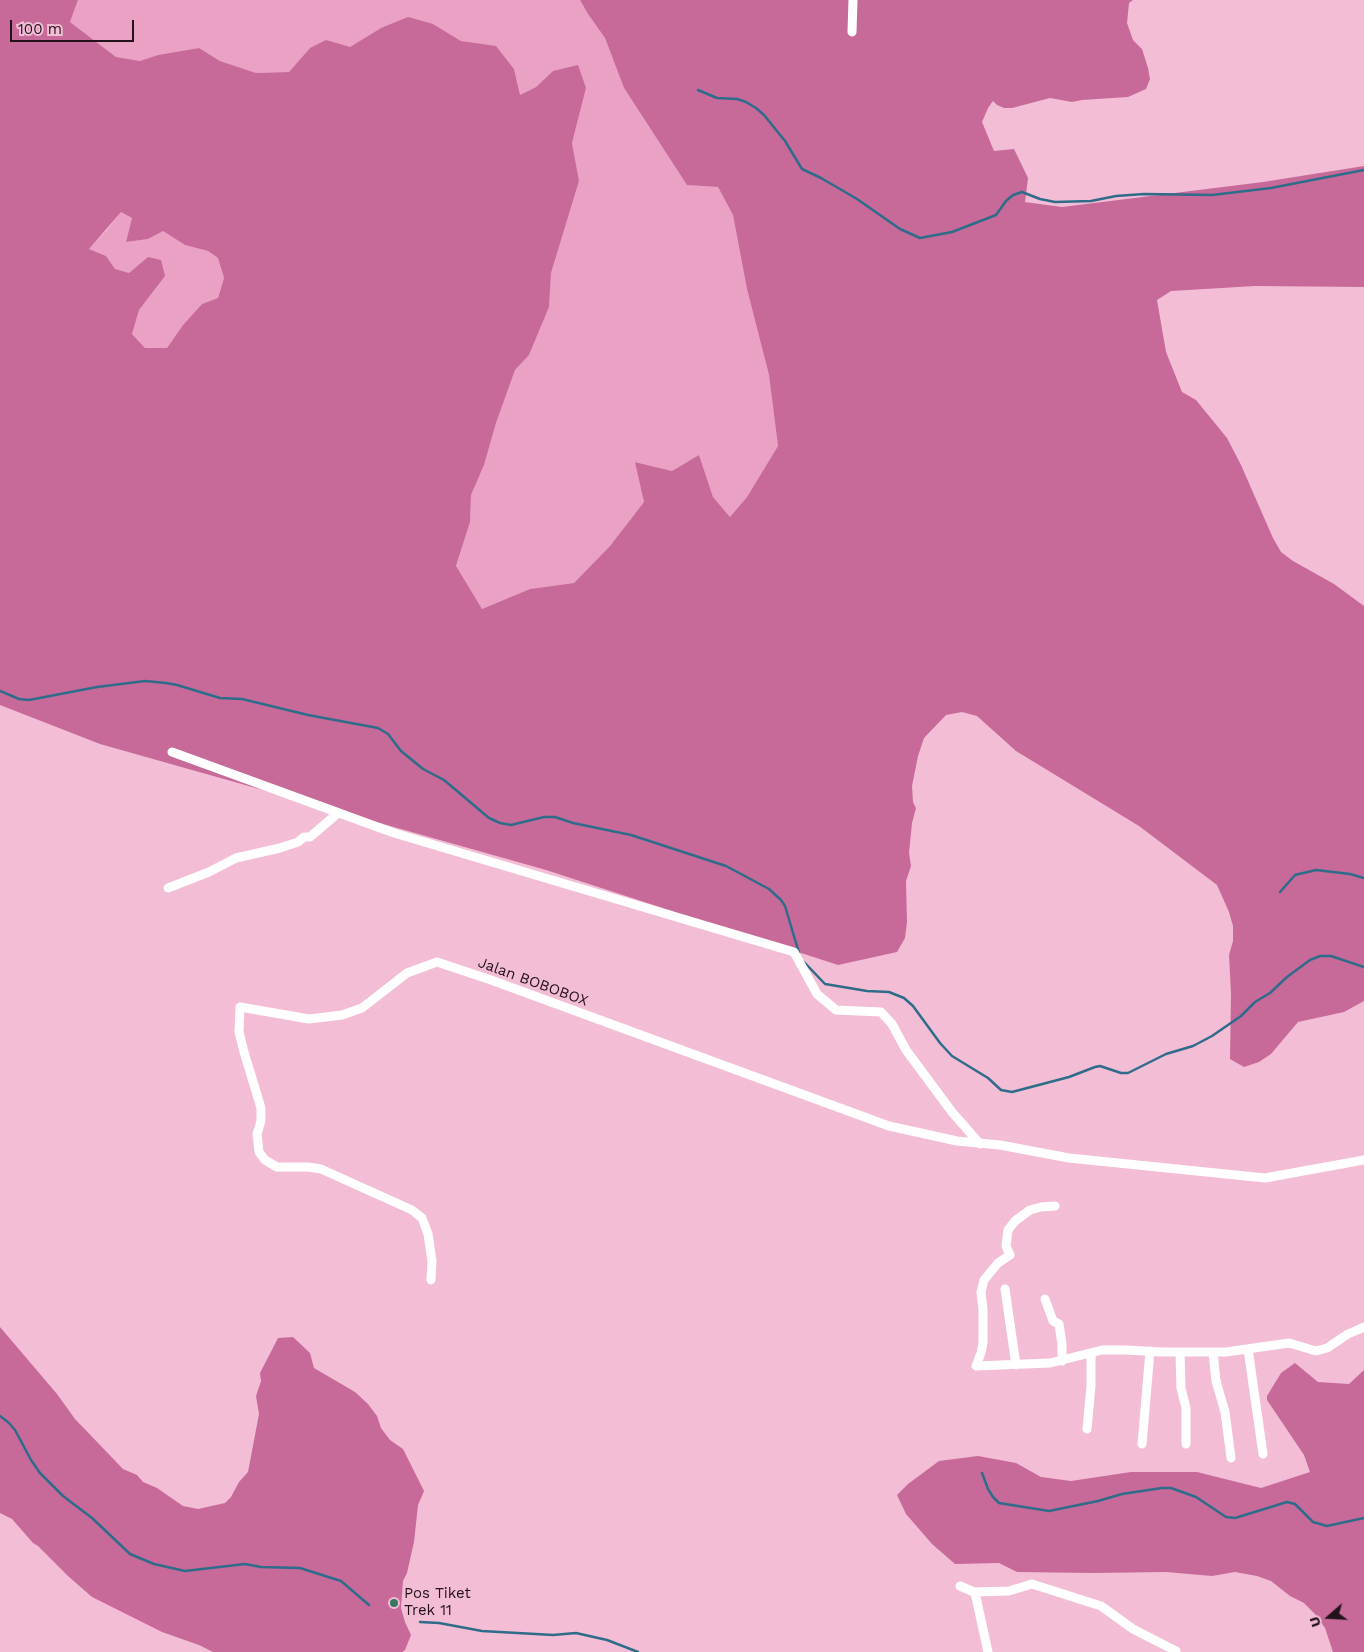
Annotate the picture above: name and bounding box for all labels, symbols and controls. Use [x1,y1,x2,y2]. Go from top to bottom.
scale bar [12,10,136,42]
text: 100 m [18,20,62,38]
street label: Jalan BOBOBOX [475,954,591,1010]
place label: Pos Tiket Trek 11 [404,1585,471,1620]
north arrow [1304,1592,1354,1642]
marker: Pos Tiket Trek 11 [388,1597,400,1609]
text: U [1306,1615,1324,1629]

